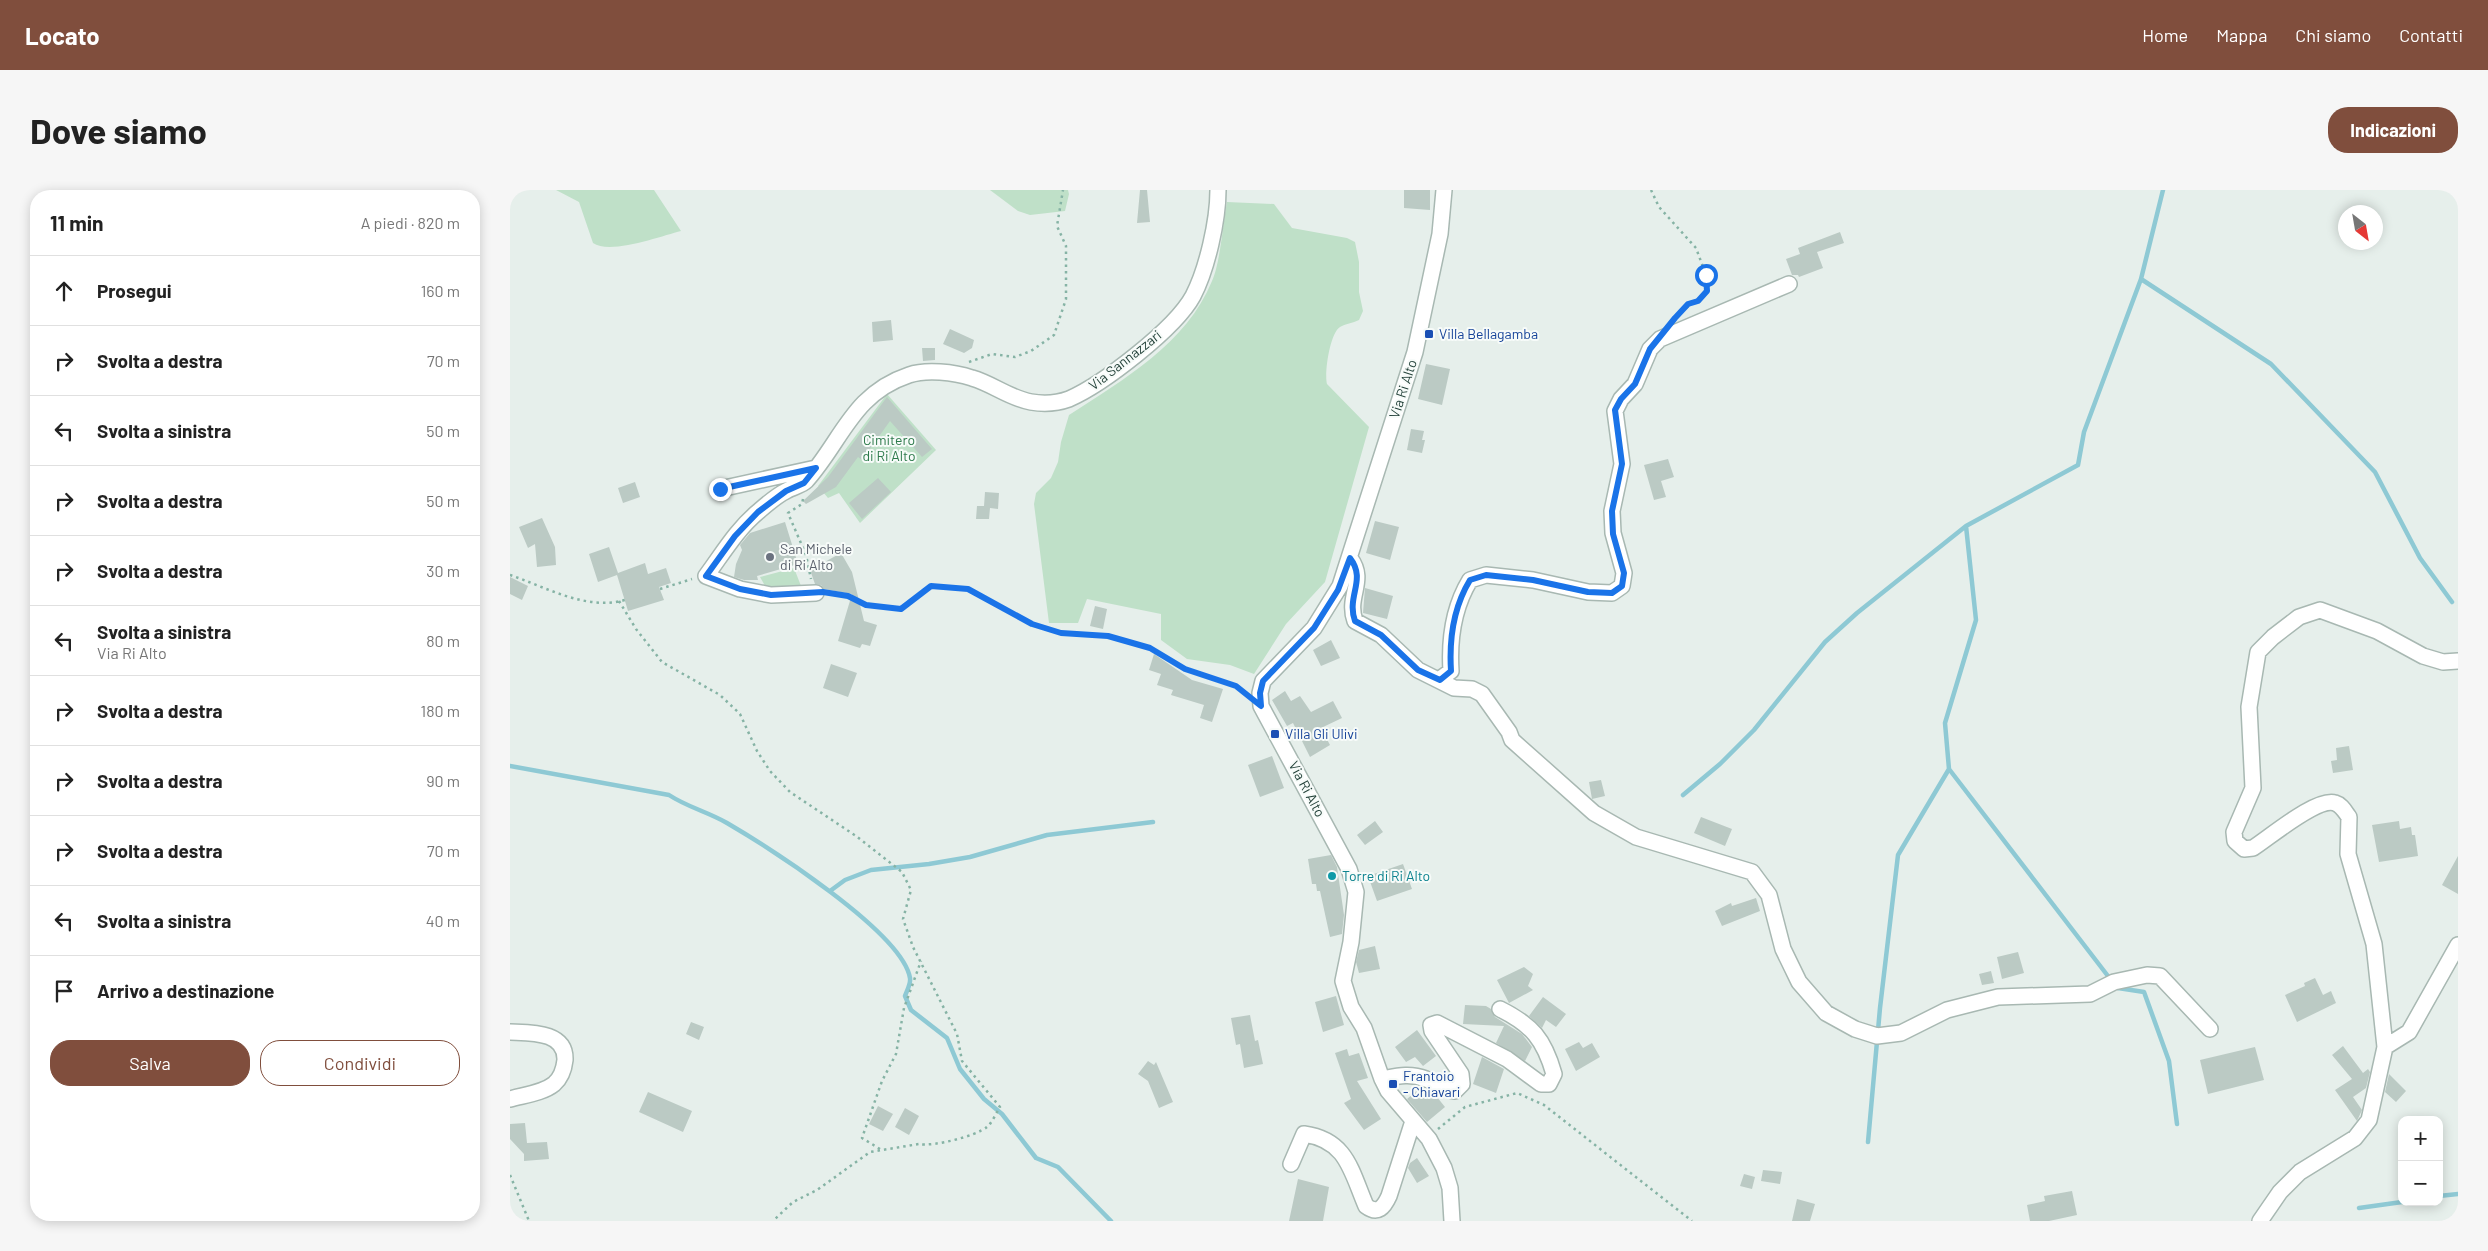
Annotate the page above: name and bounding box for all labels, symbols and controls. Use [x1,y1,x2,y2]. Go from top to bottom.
text: Locato [25,21,100,50]
text: Home [2142,24,2188,46]
text: Mappa [2216,24,2267,46]
text: Chi siamo [2295,24,2371,46]
text: Contatti [2399,24,2463,46]
button: Indicazioni [2328,107,2458,153]
text: Dove siamo [30,109,207,151]
north arrow [2338,205,2383,250]
text: 11 min [50,210,104,235]
text: A piedi · 820 m [361,213,460,232]
route start [1695,264,1718,287]
icon: ahead [50,277,78,305]
text: Prosegui [97,279,172,302]
text: 160 m [421,281,460,300]
place label: Villa Bellagamba [1439,325,1538,342]
street label: Via Sannazzari [1085,326,1164,393]
marker: Villa Bellagamba [1423,328,1435,340]
icon: right [50,347,78,375]
text: Svolta a destra [97,349,223,372]
text: 70 m [427,351,460,370]
street label: Via Ri Alto [1385,357,1420,420]
icon: left [50,417,78,445]
text: Svolta a sinistra [97,419,231,442]
text: 50 m [426,421,460,440]
park label: Cimitero di Ri Alto [862,431,916,464]
route end [709,478,732,501]
icon: right [50,487,78,515]
text: Svolta a destra [97,489,223,512]
text: 50 m [426,491,460,510]
place label: San Michele di Ri Alto [780,540,852,573]
marker: San Michele di Ri Alto [764,551,776,563]
icon: right [50,557,78,585]
text: Svolta a destra [97,559,223,582]
text: 30 m [426,561,460,580]
text: Svolta a sinistra [97,620,231,643]
icon: left [50,627,78,655]
text: 80 m [426,631,460,650]
text: Via Ri Alto [97,643,167,662]
icon: right [50,697,78,725]
text: Svolta a destra [97,699,223,722]
text: 180 m [421,701,460,720]
place label: Villa Gli Ulivi [1285,725,1357,742]
marker: Villa Gli Ulivi [1269,728,1281,740]
street label: Via Ri Alto [1286,758,1329,820]
icon: right [50,767,78,795]
text: Svolta a destra [97,769,223,792]
text: 90 m [426,771,460,790]
icon: right [50,837,78,865]
text: Svolta a destra [97,839,223,862]
text: 70 m [427,841,460,860]
place label: Torre di Ri Alto [1342,867,1430,884]
marker: Torre di Ri Alto [1326,870,1338,882]
icon: left [50,907,78,935]
text: Svolta a sinistra [97,909,231,932]
text: 40 m [426,911,460,930]
icon: arrive [50,977,78,1005]
text: Arrivo a destinazione [97,979,275,1002]
button: Salva [50,1040,250,1086]
button: Condividi [260,1040,460,1086]
place label: Frantoio - Chiavari [1403,1067,1460,1100]
marker: Frantoio - Chiavari [1387,1078,1399,1090]
map controls [2398,1116,2443,1206]
button: + [2398,1116,2443,1161]
button: − [2398,1161,2443,1206]

